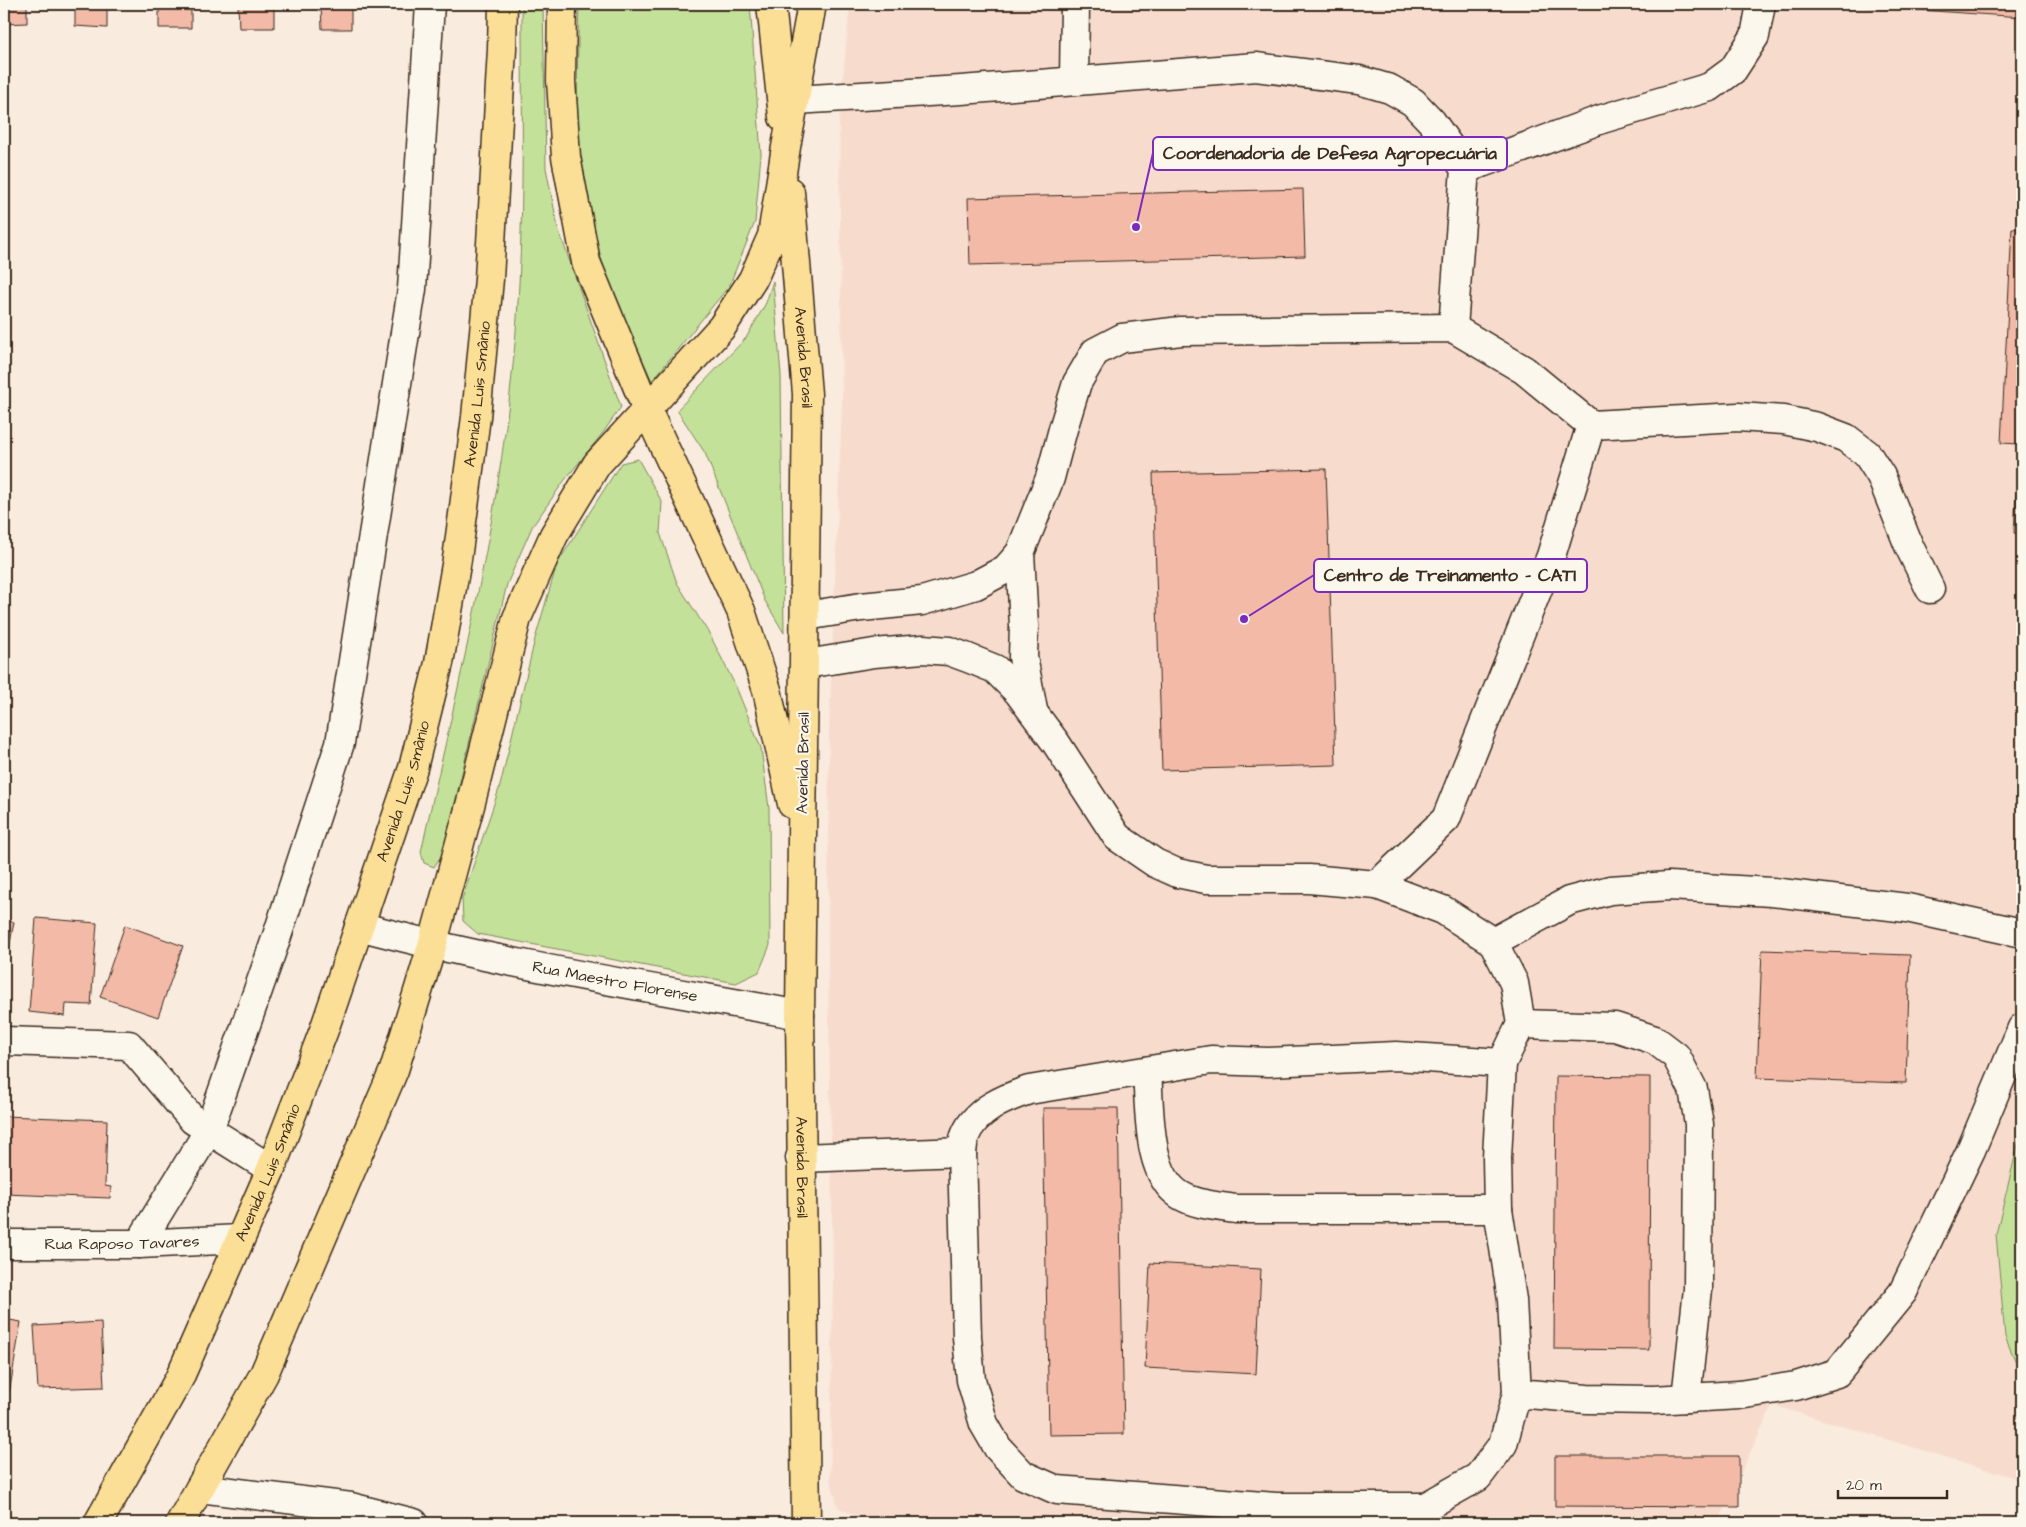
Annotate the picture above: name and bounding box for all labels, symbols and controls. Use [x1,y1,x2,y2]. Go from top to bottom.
callout: Coordenadoria de Defesa Agropecuária [1153,137,1507,170]
text: Coordenadoria de Defesa Agropecuária [1163,141,1498,167]
street label: Avenida Brasil [789,306,818,408]
street label: Avenida Luis Smânio [458,320,496,468]
callout: Centro de Treinamento - CATI [1314,559,1587,592]
text: Centro de Treinamento - CATI [1324,563,1576,588]
street label: Avenida Brasil [791,712,815,814]
street label: Avenida Luis Smânio [371,718,435,865]
street label: Rua Maestro Florense [530,955,700,1007]
street label: Avenida Luis Smânio [230,1101,306,1245]
street label: Avenida Brasil [790,1116,813,1218]
street label: Rua Raposo Tavares [44,1230,200,1255]
scale bar [1838,1467,1947,1499]
text: 20 m [1846,1475,1882,1496]

